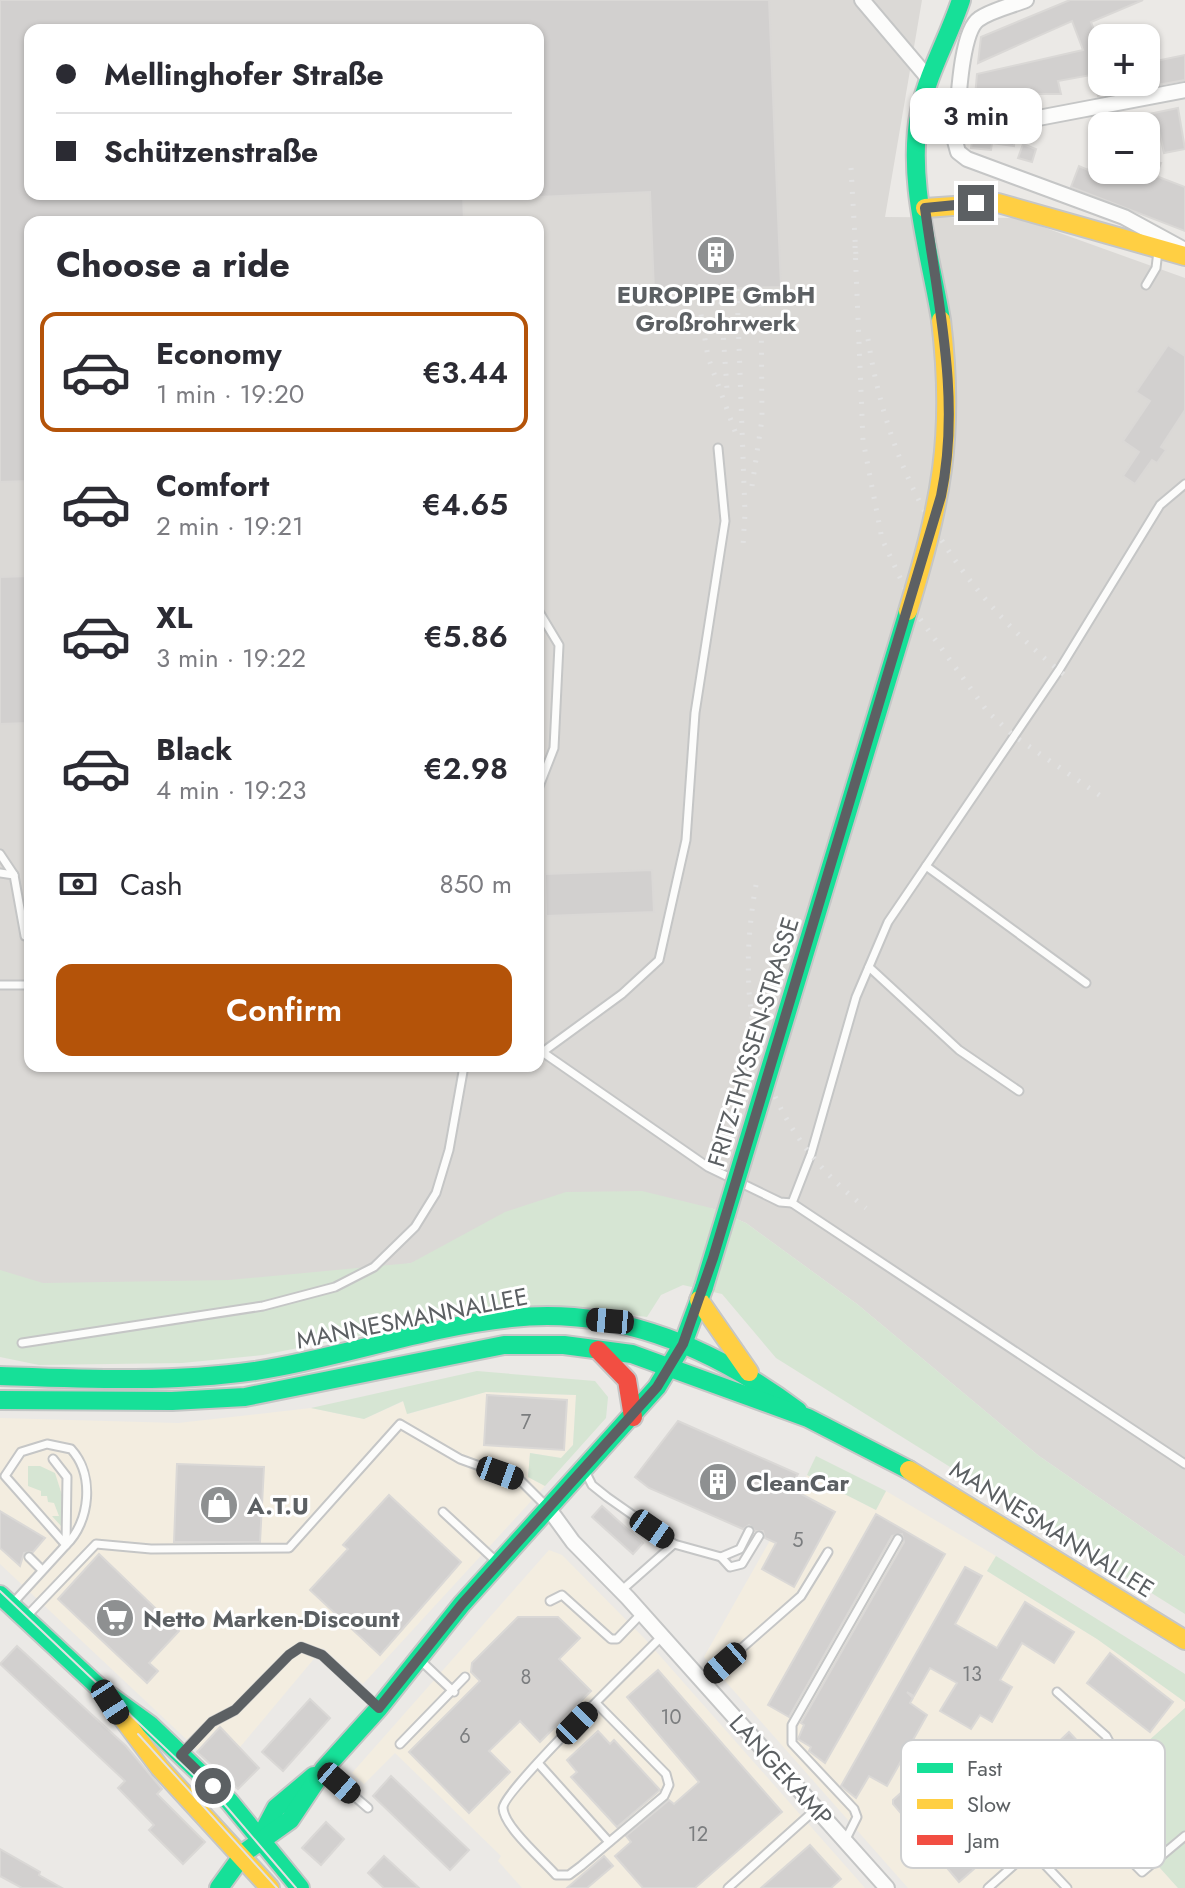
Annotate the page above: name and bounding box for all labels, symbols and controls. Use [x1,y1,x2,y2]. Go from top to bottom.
map controls [1088,24,1160,184]
button: + [1088,24,1160,96]
text: Mellinghofer Straße [104,53,384,96]
callout: 3 min [910,87,1042,143]
text: 3 min [943,97,1009,135]
button: − [1088,112,1160,184]
text: Schützenstraße [104,130,318,173]
route end [958,185,994,221]
building icon: EUROPIPE GmbH Großrohrwerk [695,234,737,276]
text: Choose a ride [56,238,290,290]
place label: EUROPIPE GmbH Großrohrwerk [617,277,815,340]
text: Economy [156,332,282,375]
icon: car [60,336,132,408]
text: €3.44 [422,351,508,394]
text: 1 min · 19:20 [156,375,304,413]
text: Comfort [156,464,269,507]
icon: car [60,468,132,540]
text: €4.65 [422,483,508,526]
text: 2 min · 19:21 [156,507,304,545]
text: XL [156,596,192,639]
icon: car [60,600,132,672]
text: €5.86 [424,615,508,658]
text: 3 min · 19:22 [156,639,306,677]
text: Black [156,728,232,771]
icon: car [60,732,132,804]
text: €2.98 [423,747,508,790]
text: 4 min · 19:23 [156,771,307,809]
icon: cash [56,862,100,906]
text: Cash [120,863,183,906]
text: 850 m [439,865,512,903]
street label: FRITZ-THYSSEN-STRASSE [698,913,808,1171]
button: Confirm [56,964,512,1056]
street label: MANNESMANNALLEE [293,1278,531,1358]
car [585,1307,635,1335]
house number: 7 [521,1408,532,1437]
street label: MANNESMANNALLEE [943,1452,1161,1606]
car [473,1454,527,1492]
building icon: CleanCar [697,1461,739,1503]
place label: CleanCar [746,1465,850,1500]
shop icon: A.T.U [198,1484,240,1526]
place label: A.T.U [246,1488,309,1523]
car [625,1505,679,1553]
house number: 5 [792,1526,804,1555]
supermarket icon: Netto Marken-Discount [94,1597,136,1639]
place label: Netto Marken-Discount [143,1601,400,1636]
car [699,1638,751,1688]
house number: 13 [962,1660,982,1689]
house number: 8 [521,1663,531,1692]
car [87,1675,133,1729]
car [552,1697,602,1749]
house number: 10 [661,1703,682,1732]
street label: LANGEKAMP [721,1706,841,1834]
house number: 6 [459,1722,471,1751]
legend [901,1740,1165,1868]
text: Fast [967,1752,1003,1784]
car [313,1758,365,1808]
route start [195,1768,231,1804]
text: Slow [967,1788,1011,1820]
house number: 12 [688,1820,708,1849]
text: Jam [964,1824,1000,1856]

